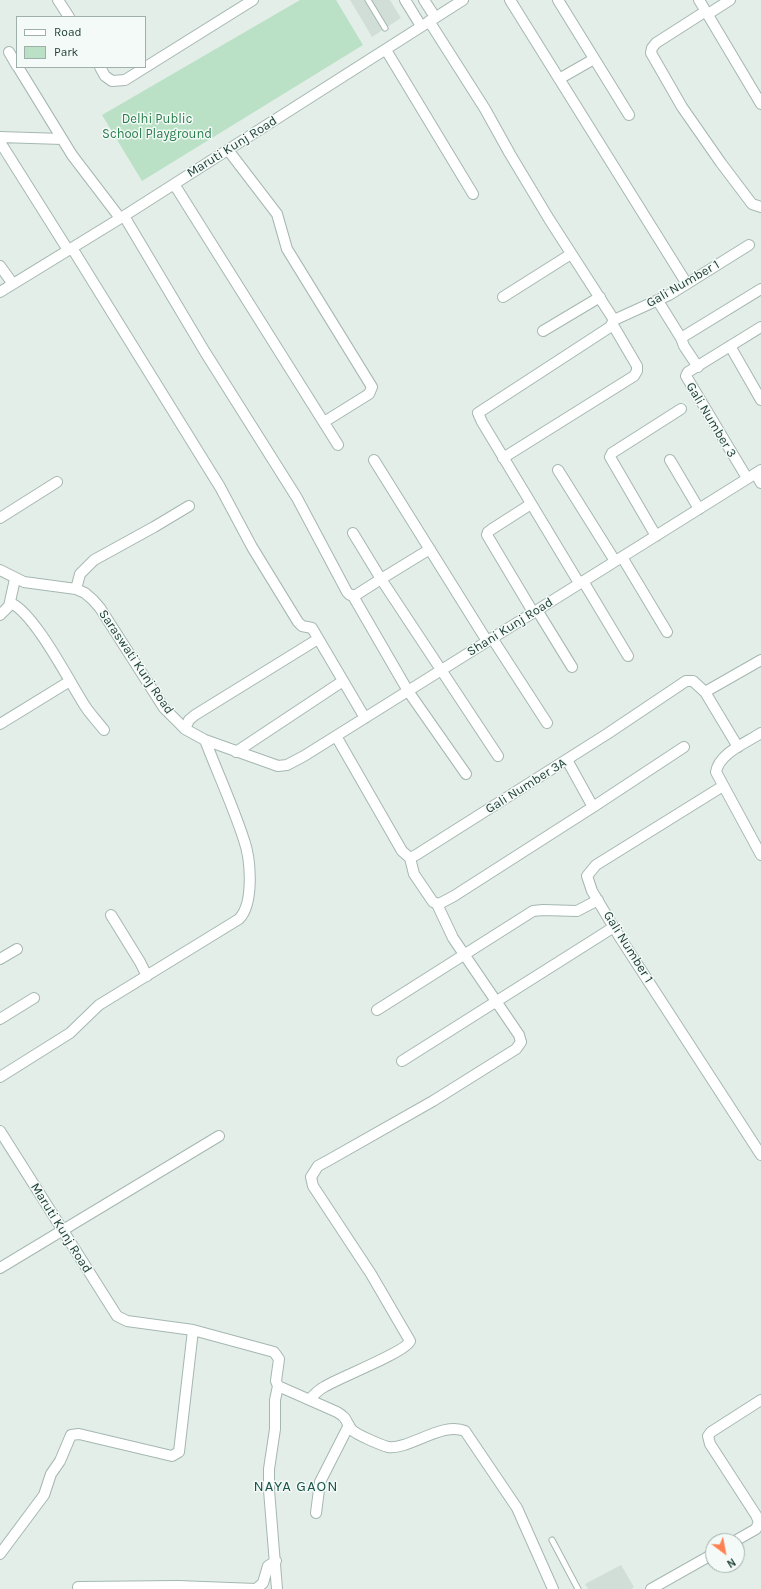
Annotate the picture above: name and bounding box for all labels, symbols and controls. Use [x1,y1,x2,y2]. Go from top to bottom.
legend [16,16,146,68]
text: Road [54,25,82,39]
text: Park [54,45,78,59]
park label: Delhi Public School Playground [102,111,212,142]
street label: Maruti Kunj Road [184,113,280,181]
street label: Gali Number 1 [644,257,722,311]
street label: Gali Number 3 [682,380,740,460]
street label: Shani Kunj Road [464,594,556,660]
street label: Saraswati Kunj Road [95,607,177,717]
street label: Gali Number 3A [483,755,569,817]
street label: Gali Number 1 [600,908,656,986]
street label: Maruti Kunj Road [27,1180,95,1276]
district label: NAYA GAON [253,1478,339,1496]
north arrow [705,1533,745,1573]
text: N [724,1555,738,1570]

